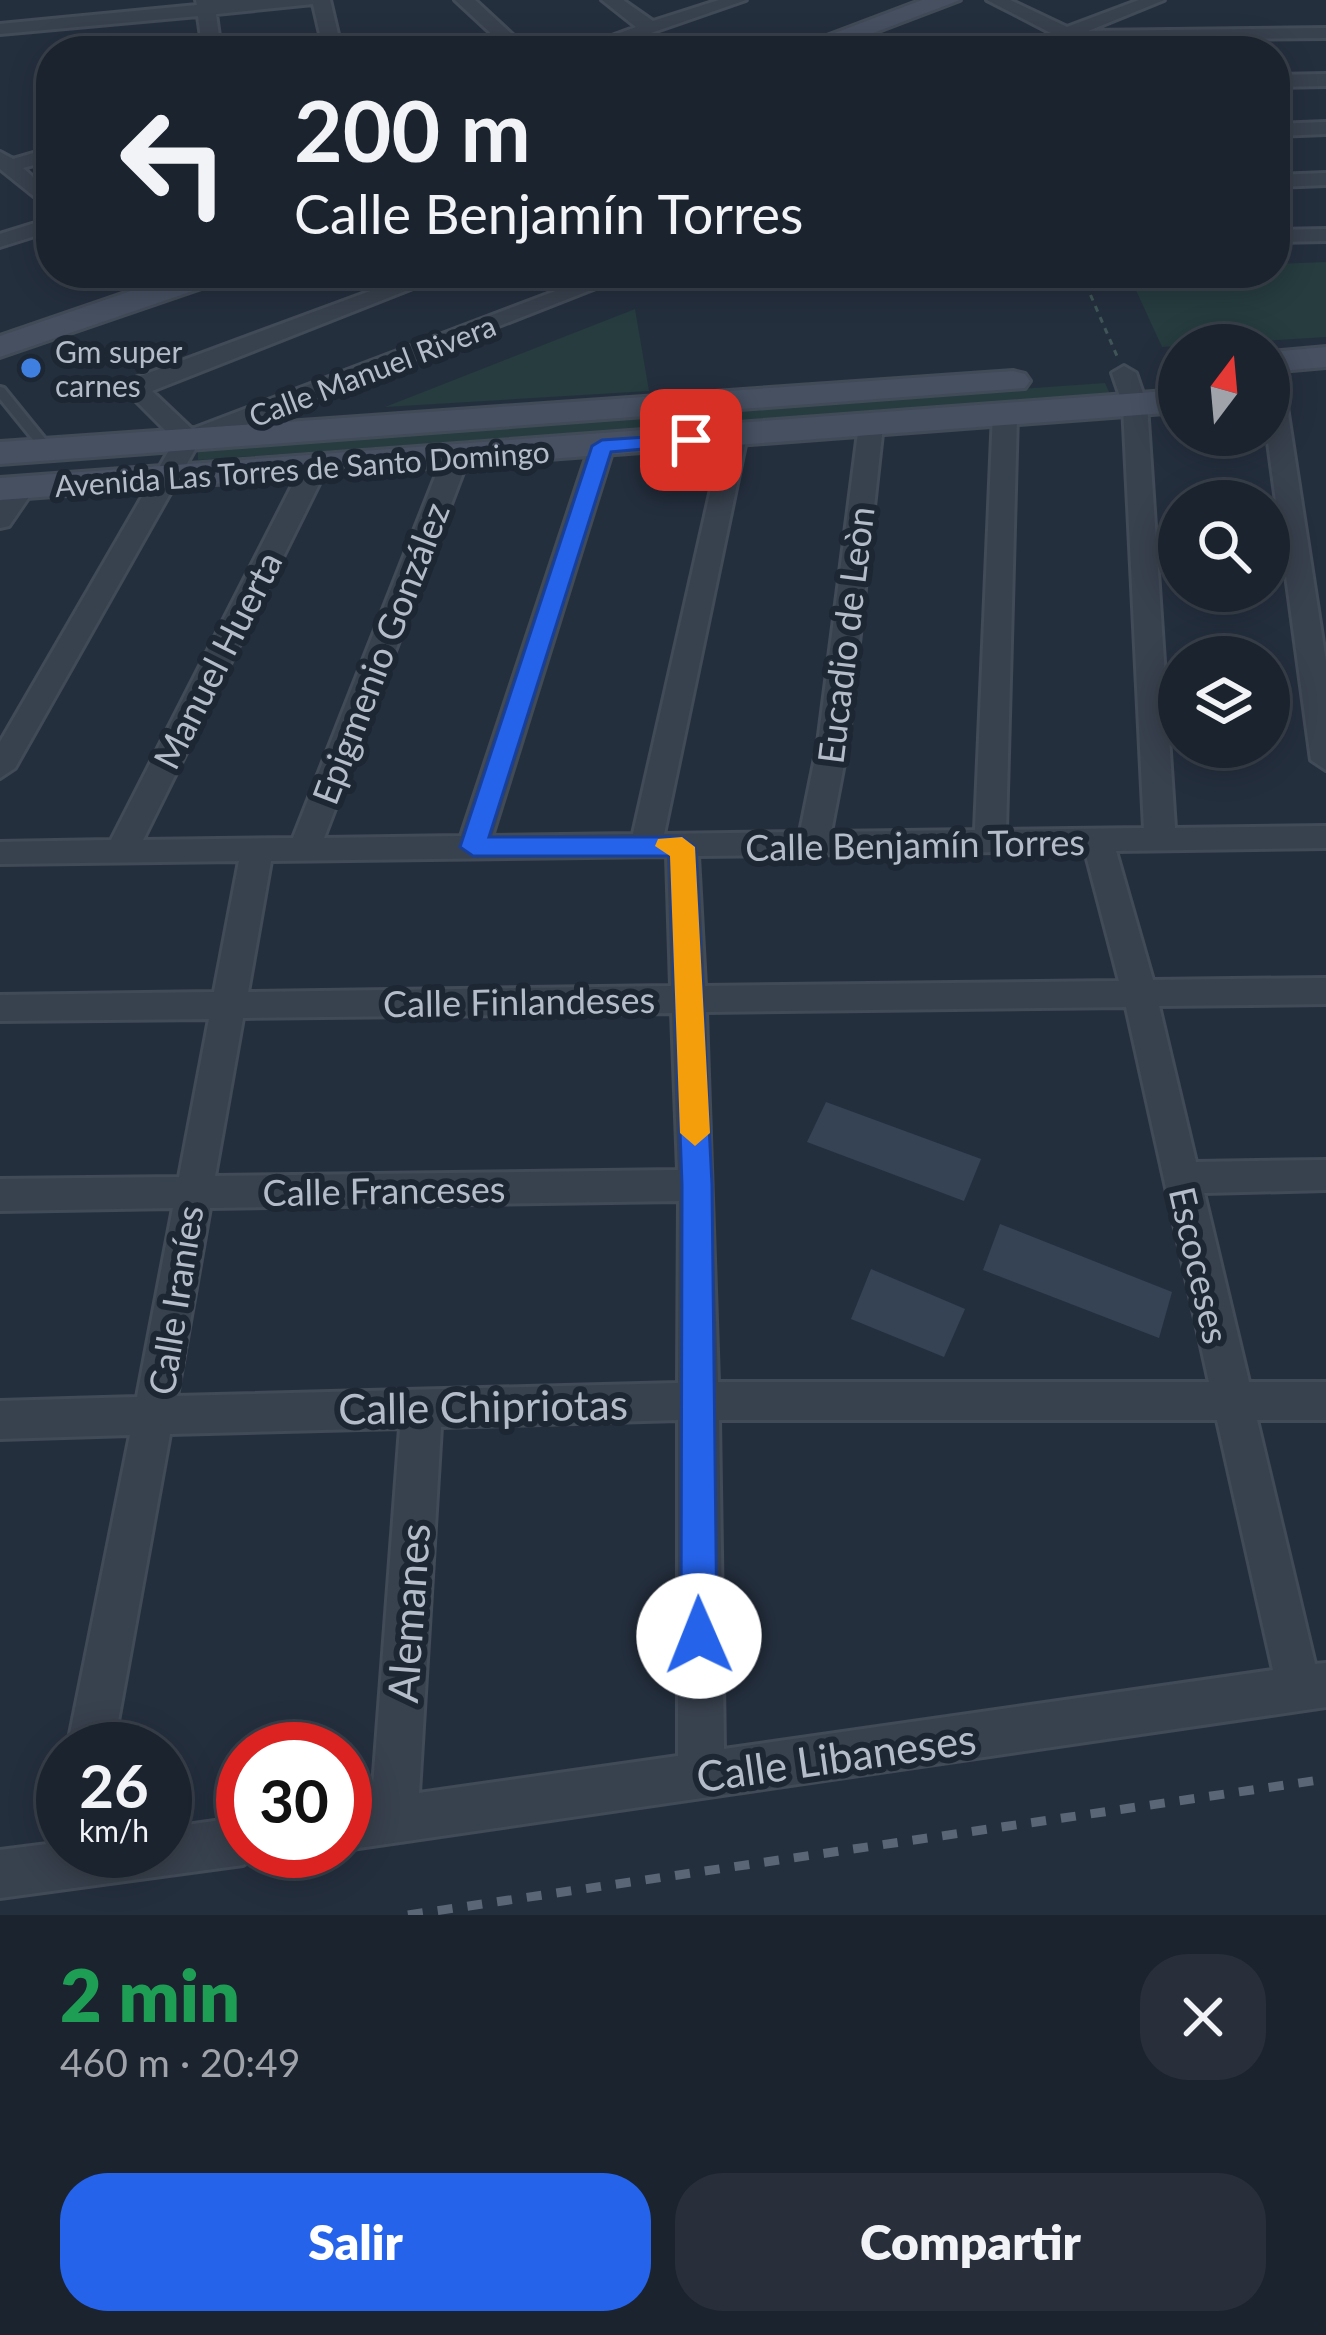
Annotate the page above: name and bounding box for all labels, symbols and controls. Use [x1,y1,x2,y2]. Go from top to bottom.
text: 200 m [294,79,531,180]
icon: left [96,84,252,240]
text: Calle Benjamín Torres [294,181,803,246]
street label: Calle Manuel Rivera [244,306,500,434]
north arrow [1158,324,1290,456]
map controls [1158,324,1290,768]
place label: Gm super carnes [55,333,182,403]
marker: Gm super carnes [18,355,44,381]
pin [640,389,742,491]
icon: arrive [658,407,724,473]
street label: Avenida Las Torres de Santo Domingo [53,433,551,503]
button: search [1158,480,1290,612]
street label: Epigmenio González [302,496,458,810]
street label: Eucadio de Leòn [807,504,883,766]
street label: Manuel Huerta [143,544,291,776]
button: layers [1158,636,1290,768]
street label: Calle Benjamín Torres [745,819,1085,869]
street label: Calle Finlandeses [383,977,655,1025]
street label: Calle Franceses [262,1166,506,1214]
street label: Escoceses [1161,1182,1239,1348]
street label: Calle Iraníes [138,1202,212,1398]
street label: Calle Chipriotas [338,1378,628,1434]
street label: Alemanes [377,1522,439,1704]
position arrow [636,1573,762,1699]
street label: Calle Libaneses [693,1713,979,1801]
speed limit sign: 30 [216,1722,372,1878]
text: 26 [79,1749,149,1821]
text: km/h [79,1812,149,1848]
text: 2 min [60,1951,240,2037]
button: close [1140,1954,1266,2080]
text: 460 m · 20:49 [60,2039,300,2085]
button: Salir [60,2173,651,2311]
button: Compartir [675,2173,1266,2311]

